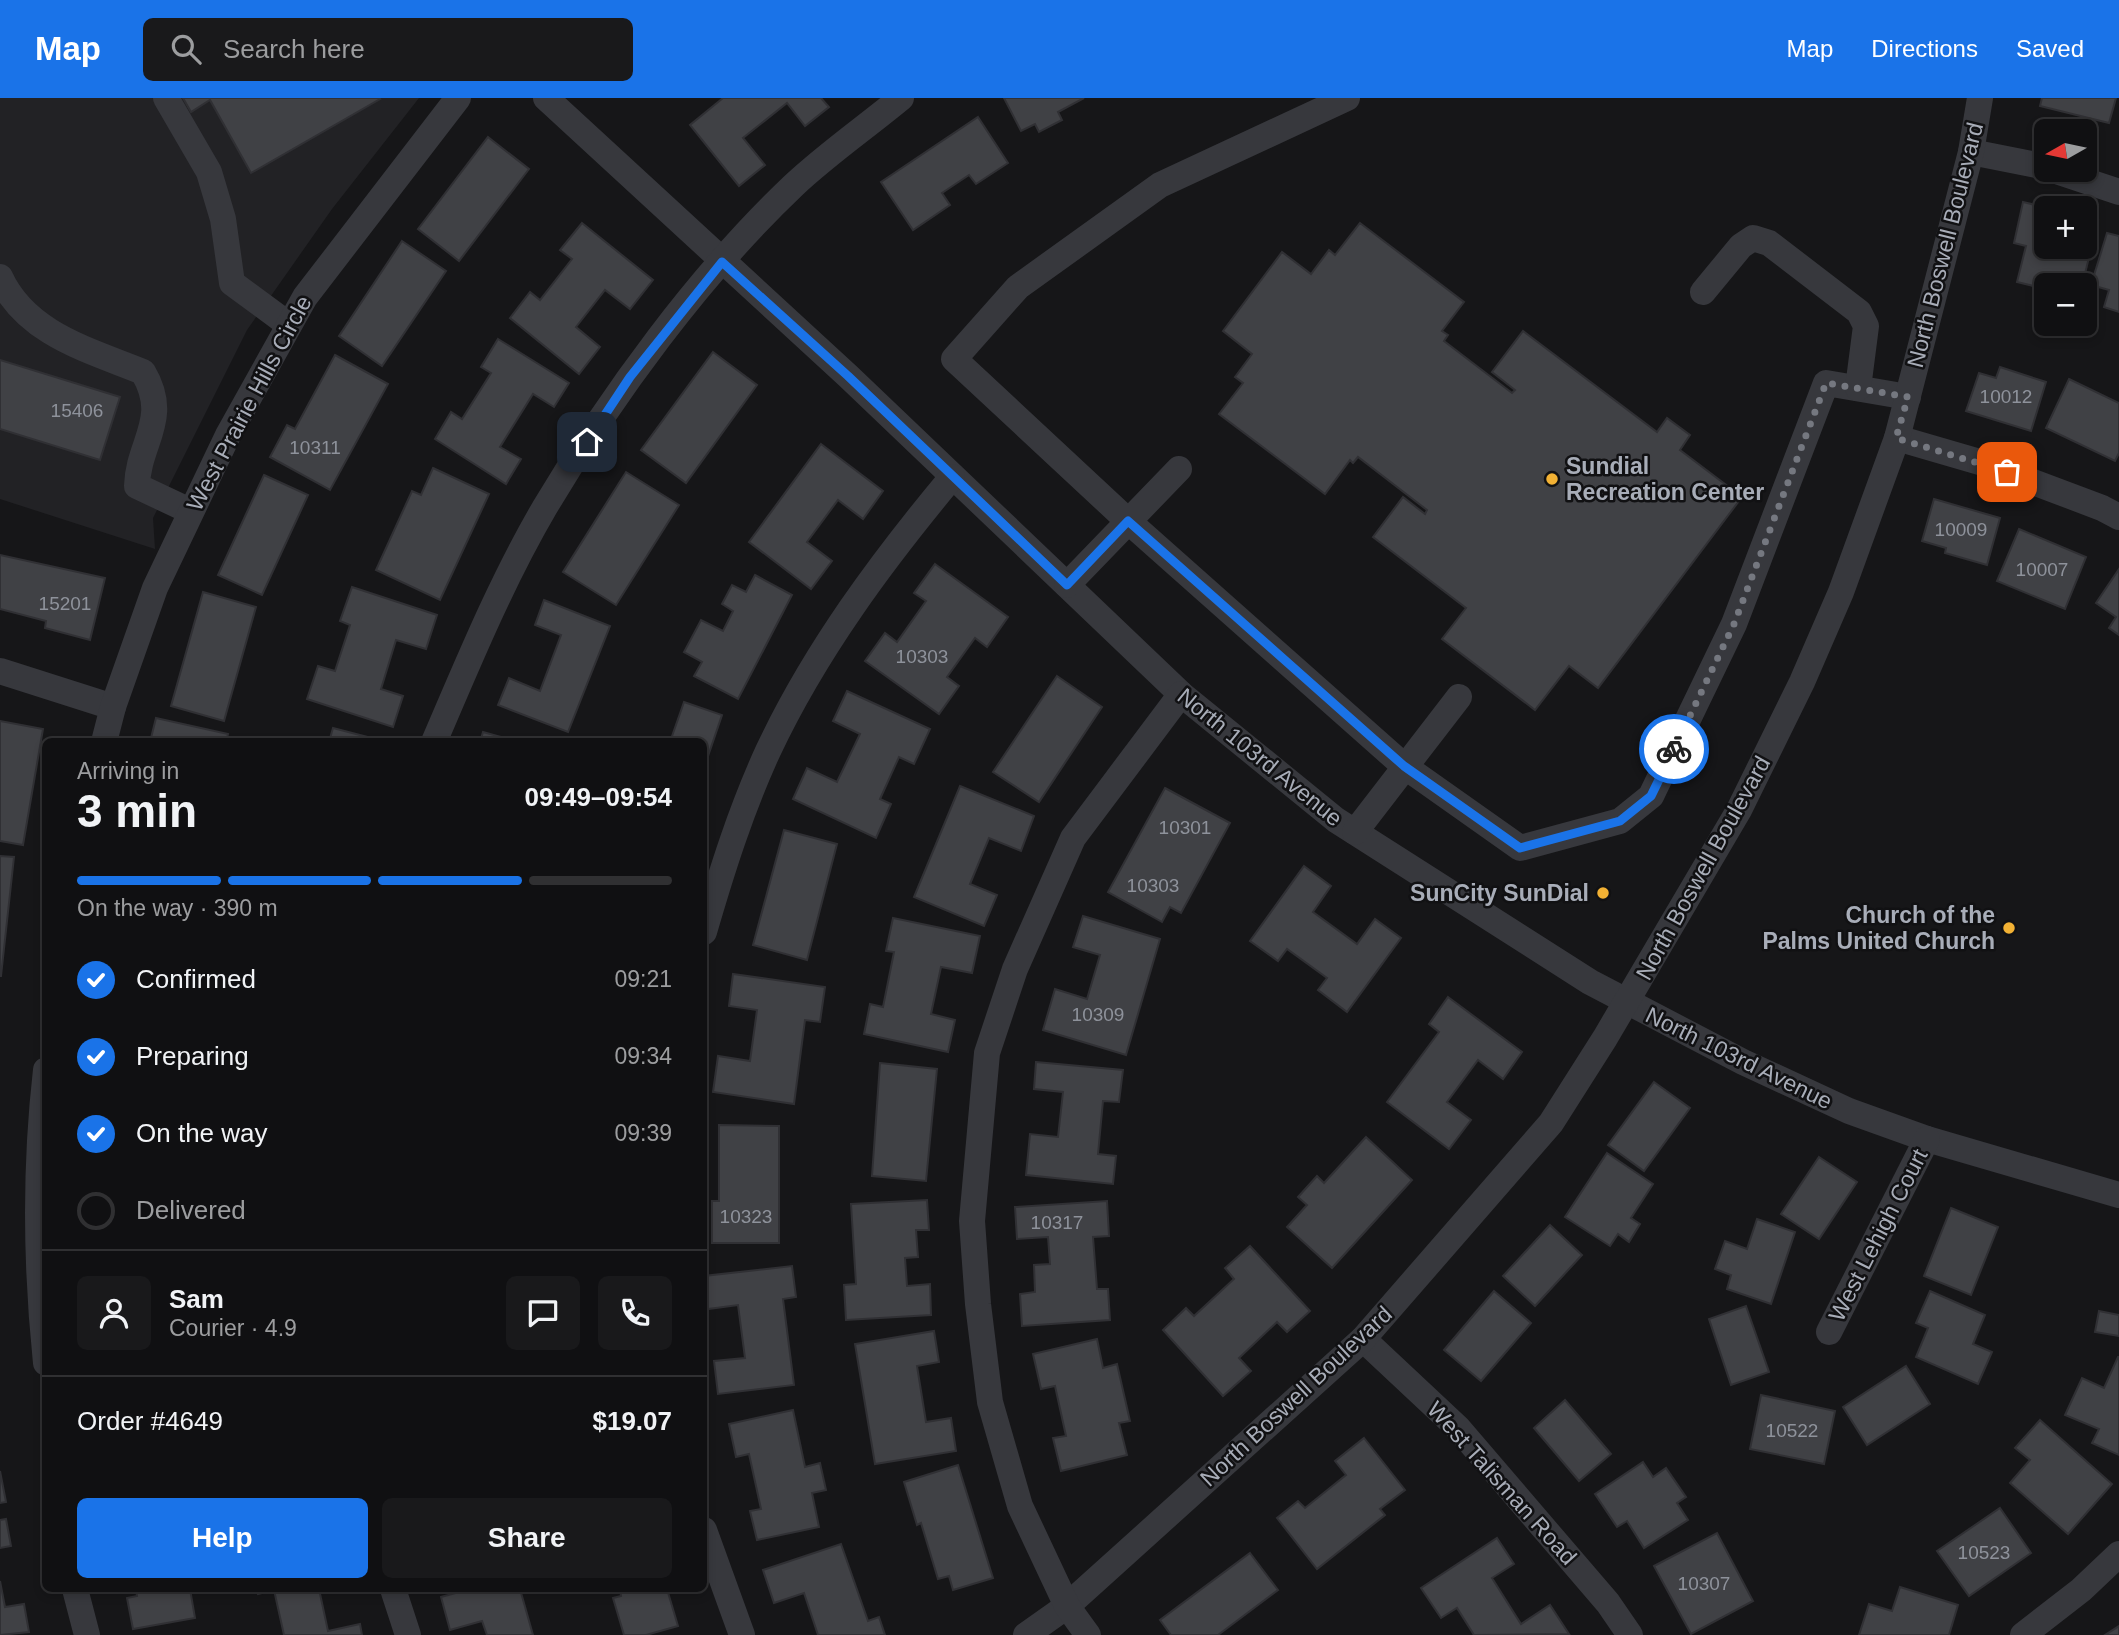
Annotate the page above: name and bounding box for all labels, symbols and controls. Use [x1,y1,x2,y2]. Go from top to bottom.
search box [143,18,633,81]
text: Map [35,30,101,67]
icon: search [167,30,205,68]
text: Search here [223,34,365,64]
text: Map [1787,35,1833,62]
text: Directions [1871,35,1978,62]
text: Saved [2016,35,2084,62]
north arrow [2034,119,2096,182]
map controls [2034,119,2097,336]
street label: North Boswell Boulevard [1902,120,1988,370]
button: + [2034,196,2097,259]
button: − [2034,273,2097,336]
street label: West Prairie Hills Circle [181,291,317,515]
house number: 10012 [1980,386,2032,407]
house number: 15406 [51,400,103,421]
pin [557,412,617,472]
icon: home [568,423,606,461]
house number: 10311 [289,437,341,458]
pin [1977,442,2037,502]
place label: Sundial Recreation Center [1566,453,1764,505]
icon: bag [1988,453,2026,491]
marker: Sundial Recreation Center [1544,471,1560,487]
house number: 10009 [1935,519,1987,540]
house number: 10007 [2016,559,2068,580]
house number: 15201 [39,593,91,614]
house number: 10303 [896,646,948,667]
street label: North 103rd Avenue [1172,683,1348,831]
courier [1639,714,1709,784]
icon: bike [1655,730,1693,768]
street label: North Boswell Boulevard [1631,752,1775,984]
text: Arriving in [77,758,179,784]
text: 09:49–09:54 [525,782,672,812]
text: 3 min [77,785,197,837]
house number: 10301 [1159,817,1211,838]
house number: 10303 [1127,875,1179,896]
place label: SunCity SunDial [1410,880,1589,906]
marker: SunCity SunDial [1595,885,1611,901]
text: On the way · 390 m [77,895,278,921]
place label: Church of the Palms United Church [1762,902,1995,954]
marker: Church of the Palms United Church [2001,920,2017,936]
icon: check [77,961,115,999]
text: Confirmed [136,964,256,994]
text: 09:21 [614,966,672,992]
street label: North 103rd Avenue [1642,1002,1836,1114]
house number: 10309 [1072,1004,1124,1025]
icon: check [77,1038,115,1076]
text: Preparing [136,1041,249,1071]
text: 09:34 [614,1043,672,1069]
icon: check [77,1115,115,1153]
text: On the way [136,1118,268,1148]
text: 09:39 [614,1120,672,1146]
street label: West Lehigh Court [1823,1144,1933,1326]
text: Delivered [136,1195,246,1225]
house number: 10323 [720,1206,772,1227]
house number: 10317 [1031,1212,1083,1233]
button: person [77,1276,151,1350]
button: chat [506,1276,580,1350]
button: phone [598,1276,672,1350]
text: Sam [169,1284,224,1314]
street label: North Boswell Boulevard [1195,1301,1397,1491]
text: Courier · 4.9 [169,1315,297,1341]
street label: West Talisman Road [1422,1396,1582,1570]
text: Order #4649 [77,1406,223,1436]
text: $19.07 [592,1406,672,1436]
house number: 10522 [1766,1420,1818,1441]
button: Help [77,1498,368,1578]
button: Share [382,1498,672,1578]
house number: 10523 [1958,1542,2010,1563]
house number: 10307 [1678,1573,1730,1594]

